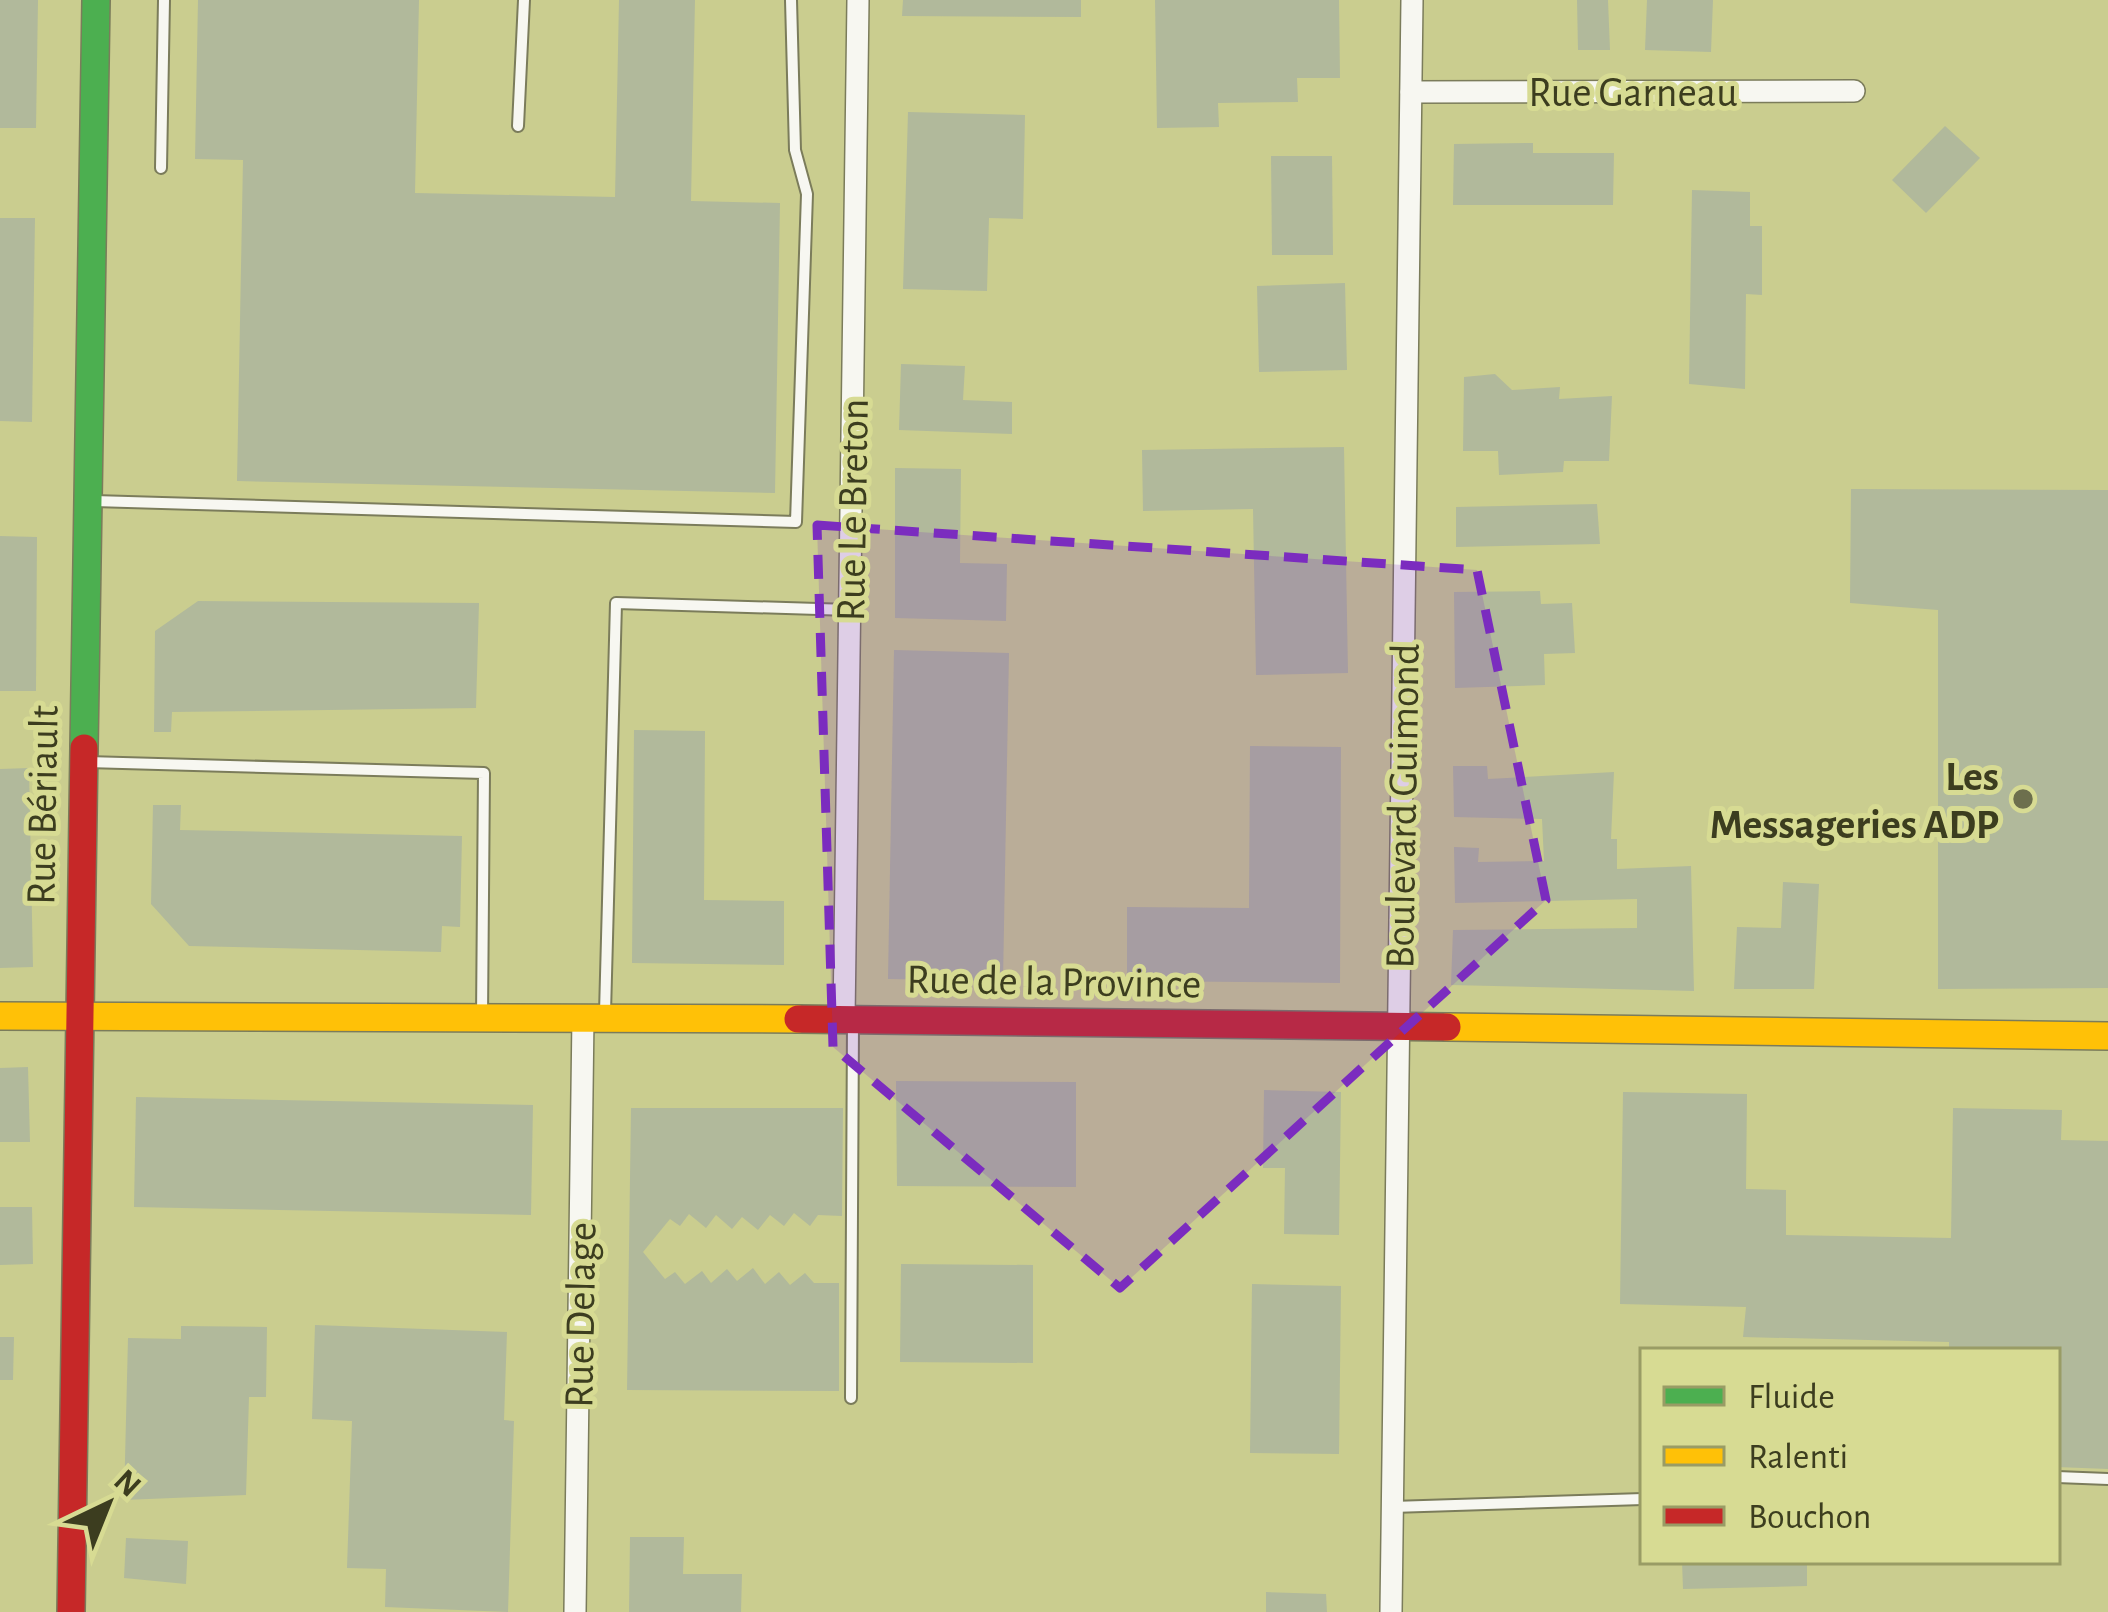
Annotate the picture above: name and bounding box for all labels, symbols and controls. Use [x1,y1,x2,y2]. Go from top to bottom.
street label: Rue Garneau [1528,72,1738,114]
street label: Rue Le Breton [830,398,876,622]
street label: Boulevard Guimond [1379,643,1427,969]
street label: Rue Bériault [20,705,66,905]
place label: Les Messageries ADP [1710,756,1999,846]
marker: Les Messageries ADP [2010,786,2036,812]
street label: Rue de la Province [906,958,1202,1006]
street label: Rue Delage [558,1222,604,1409]
legend [1640,1348,2060,1564]
text: Fluide [1748,1379,1835,1415]
text: Ralenti [1748,1439,1848,1475]
north arrow [48,1444,168,1564]
text: N [107,1464,146,1504]
text: Bouchon [1748,1499,1871,1535]

